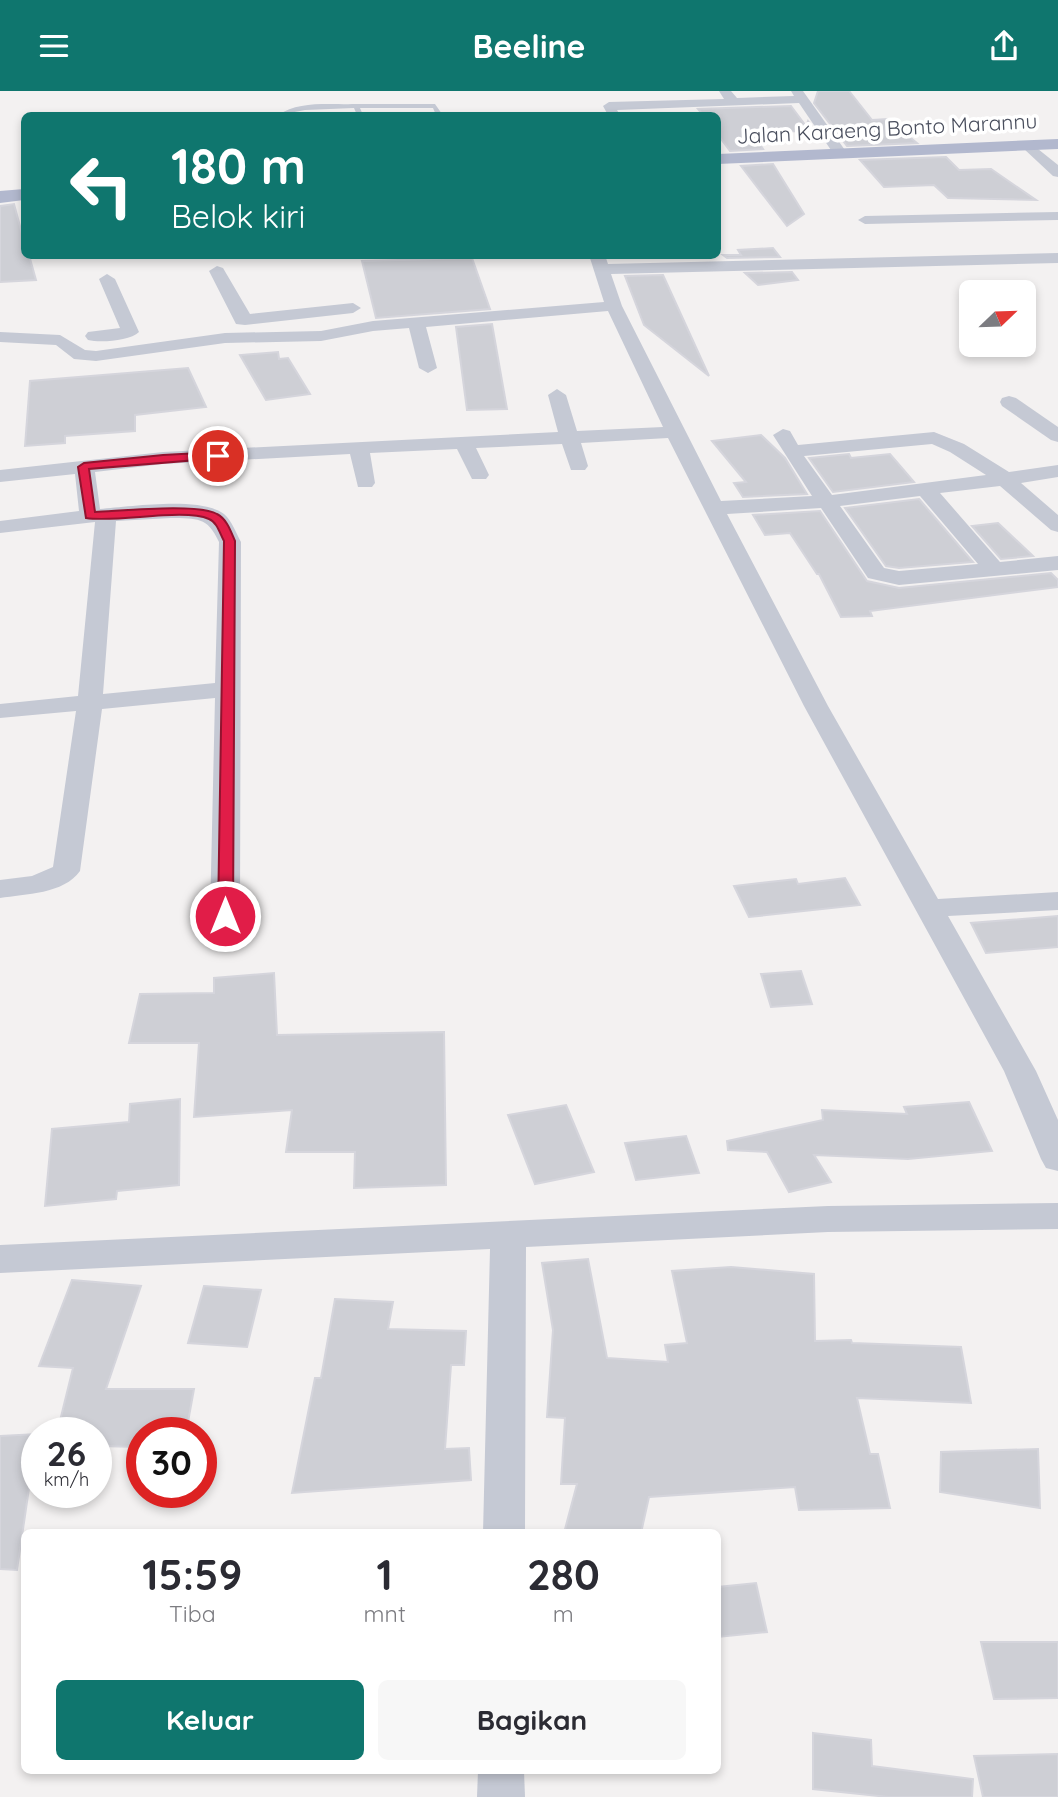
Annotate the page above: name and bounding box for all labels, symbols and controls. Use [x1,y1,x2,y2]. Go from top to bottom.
text: Beeline [473,26,585,66]
icon: menu [35,27,73,65]
icon: share [985,27,1023,65]
street label: Jalan Karaeng Bonto Marannu [736,107,1038,149]
text: 180 m [171,135,306,196]
icon: left [56,140,147,231]
text: Belok kiri [171,196,305,236]
north arrow [959,280,1036,357]
map controls [959,280,1036,357]
pin [188,426,248,486]
icon: arrive [199,437,237,475]
position arrow [188,879,262,953]
speed limit sign: 30 [126,1417,217,1508]
text: 26 [47,1431,86,1475]
text: km/h [44,1468,89,1491]
text: 15:59 [142,1548,242,1601]
text: 1 [376,1548,393,1601]
text: 280 [527,1548,600,1601]
text: Tiba [169,1599,216,1628]
text: mnt [364,1599,406,1628]
text: m [553,1599,574,1628]
button: Keluar [56,1680,364,1760]
button: Bagikan [378,1680,686,1760]

